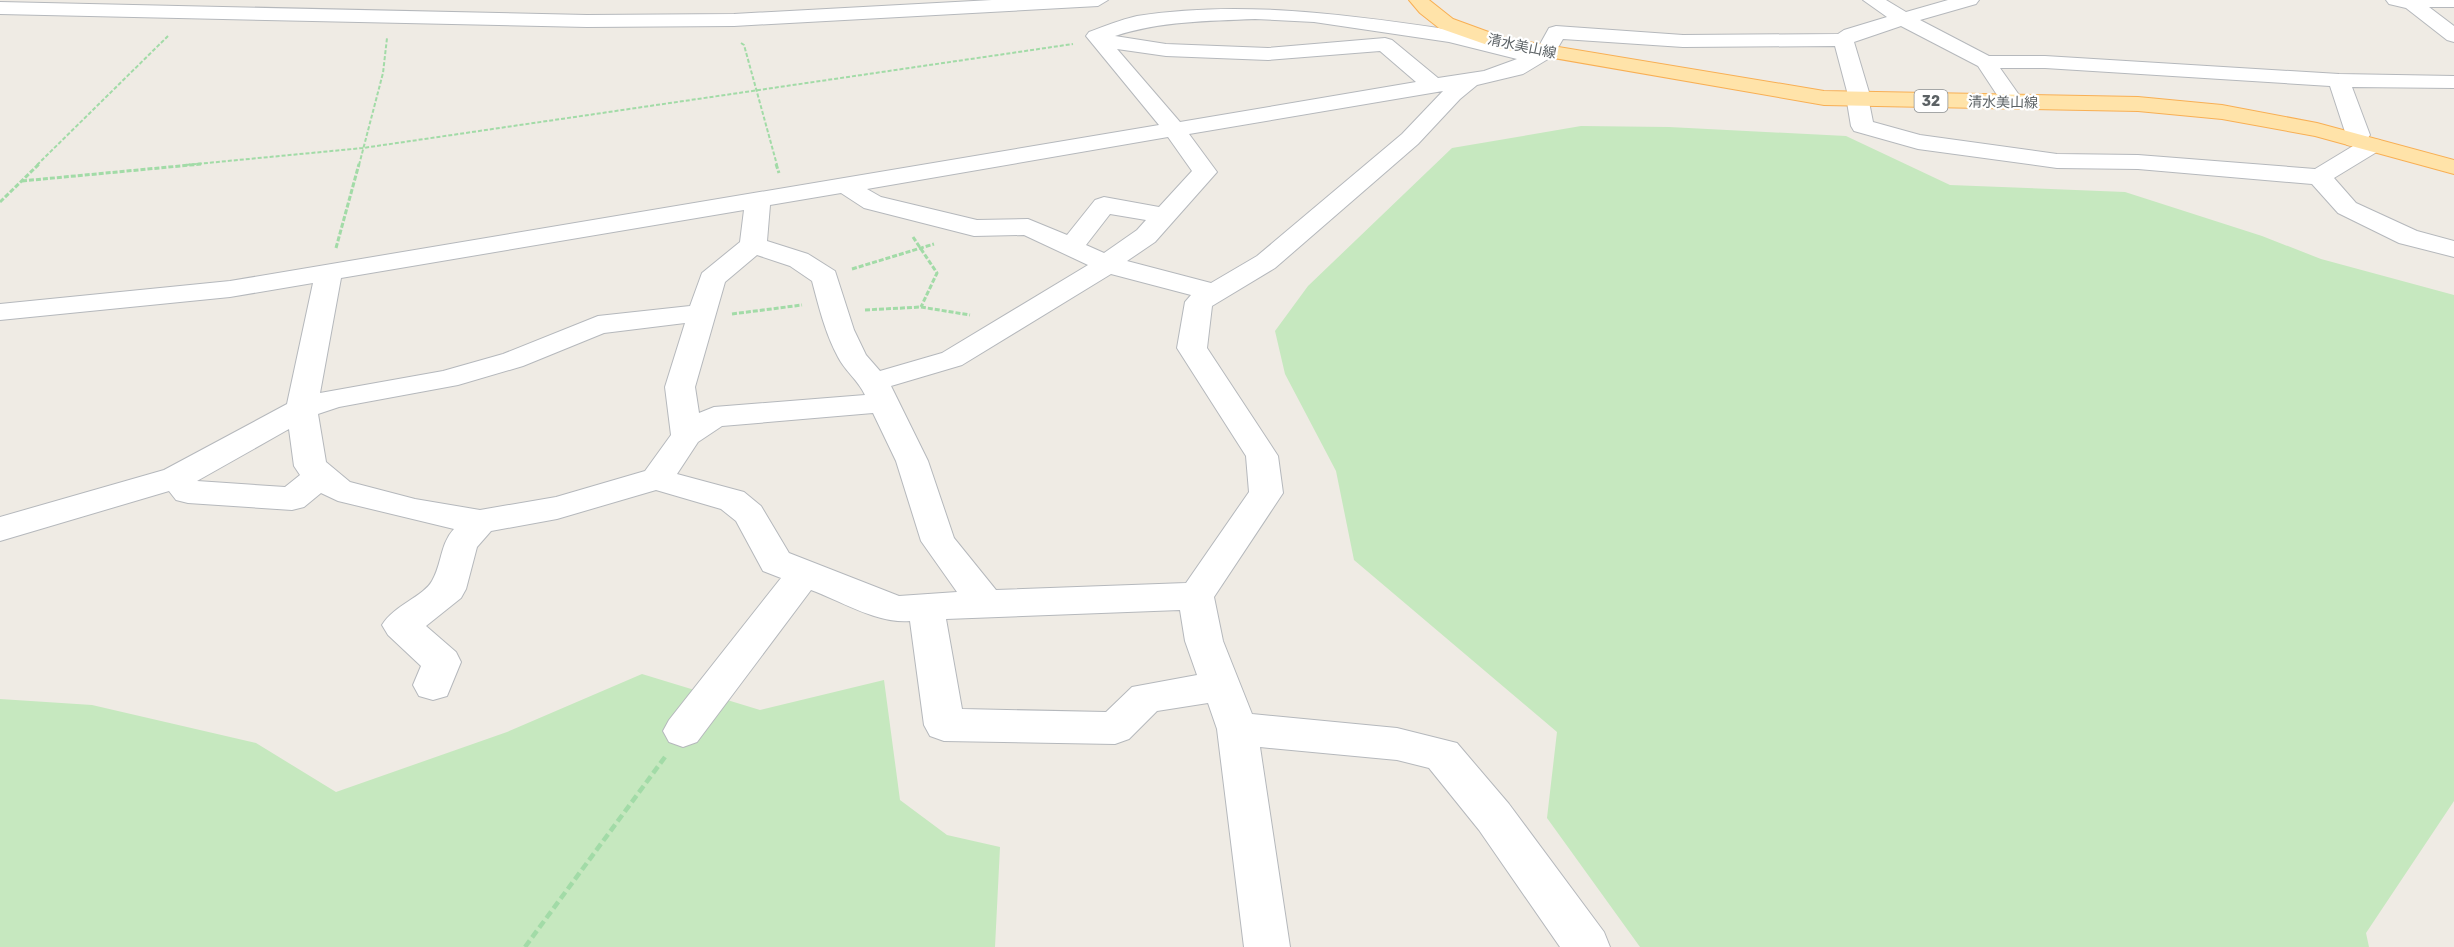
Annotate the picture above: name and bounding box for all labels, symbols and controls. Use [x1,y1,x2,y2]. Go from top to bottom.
street label: 清水美山線 [1486,31,1558,62]
road number: 32 [1914,90,1948,112]
street label: 清水美山線 [1968,93,2038,112]

